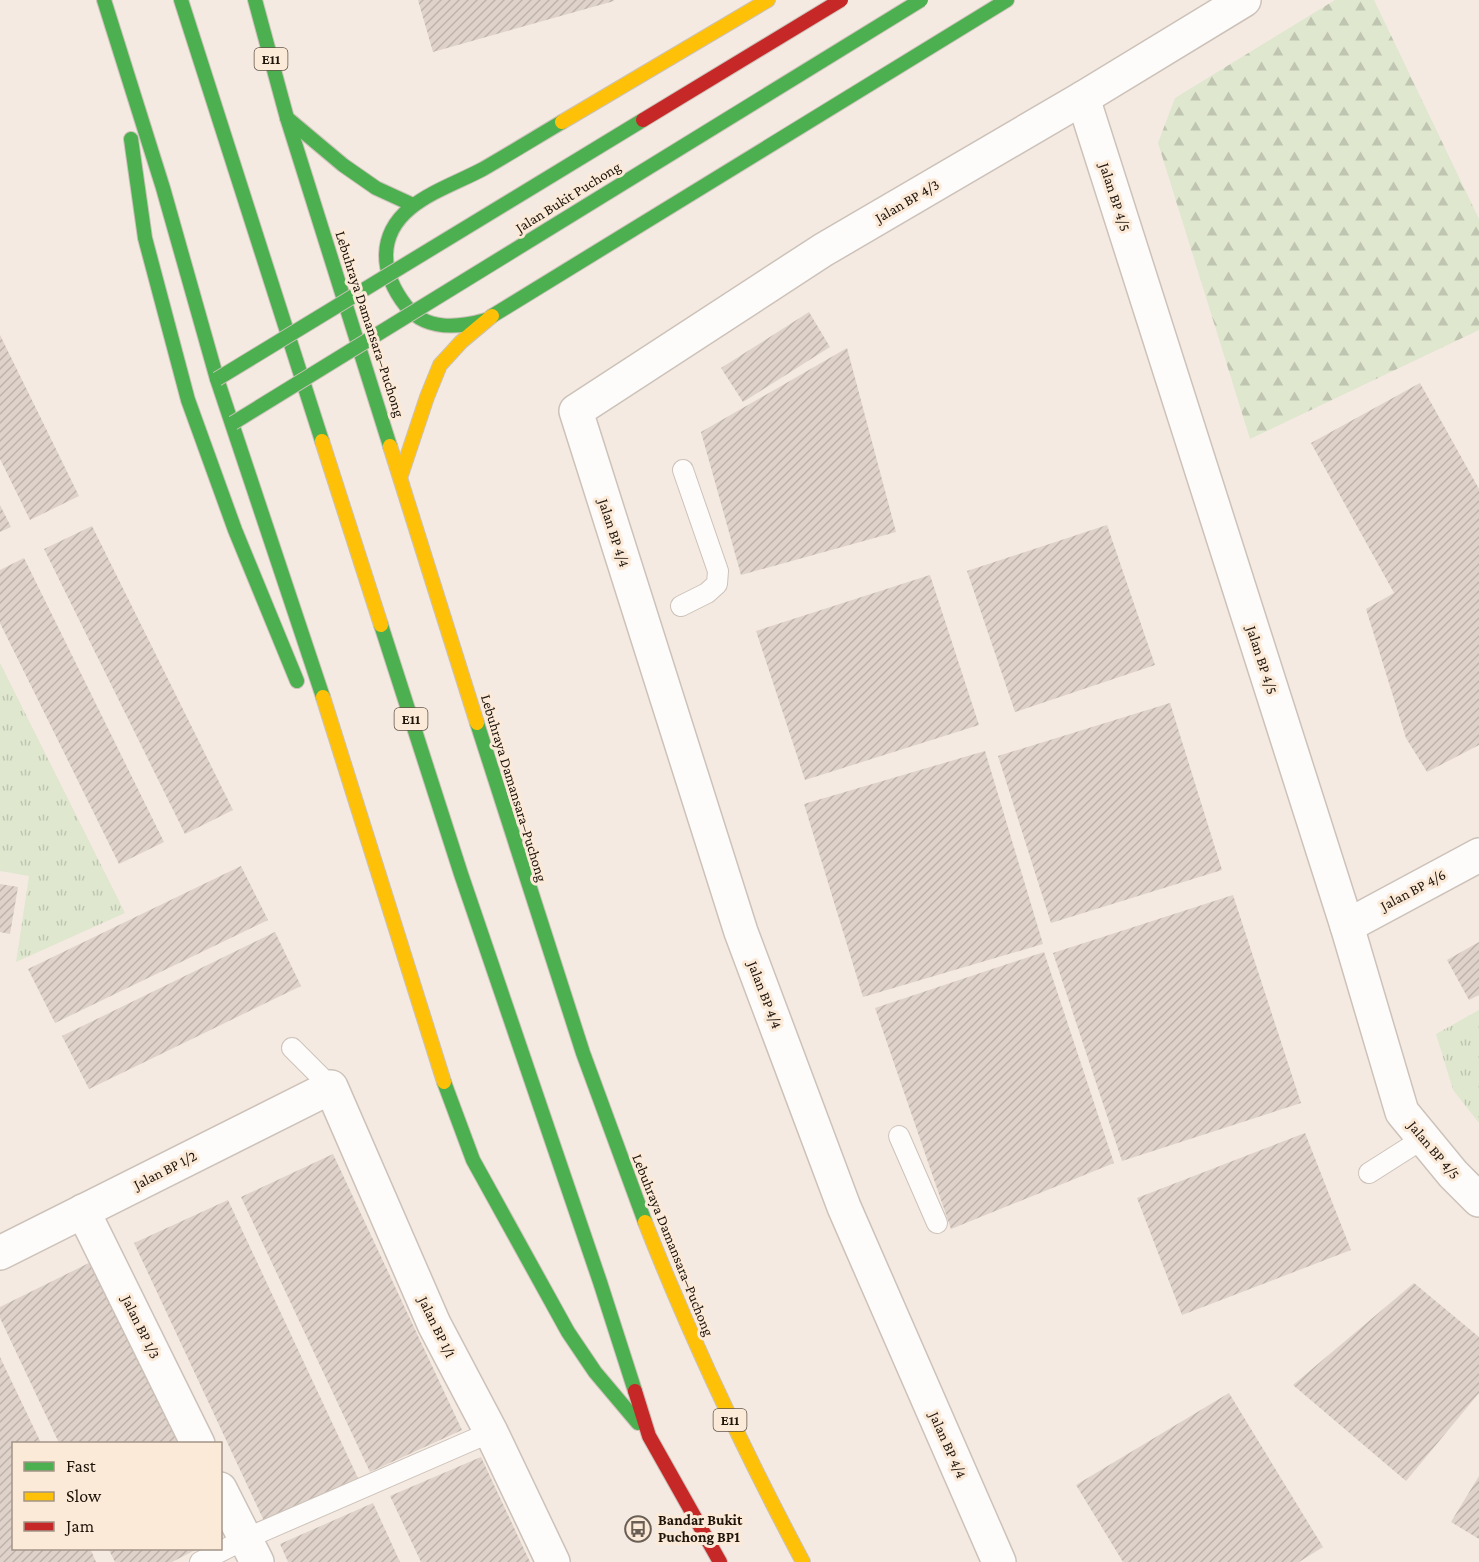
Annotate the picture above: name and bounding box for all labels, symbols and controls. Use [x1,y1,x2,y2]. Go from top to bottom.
road number: E11 [254,48,288,70]
street label: Jalan Bukit Puchong [511,158,624,238]
street label: Jalan BP 4/5 [1095,159,1134,234]
street label: Jalan BP 4/3 [870,176,942,228]
street label: Lebuhraya Damansara–Puchong [331,229,408,419]
street label: Jalan BP 4/4 [594,495,633,570]
street label: Jalan BP 4/5 [1242,622,1281,697]
street label: Lebuhraya Damansara–Puchong [477,693,550,884]
road number: E11 [394,708,428,730]
street label: Jalan BP 4/6 [1376,866,1449,916]
street label: Jalan BP 4/4 [743,957,785,1031]
street label: Jalan BP 4/5 [1403,1116,1463,1183]
street label: Jalan BP 1/2 [129,1147,200,1194]
street label: Lebuhraya Damansara–Puchong [628,1152,717,1339]
street label: Jalan BP 1/3 [117,1291,163,1362]
street label: Jalan BP 1/1 [414,1292,459,1361]
street label: Jalan BP 4/4 [924,1407,970,1481]
road number: E11 [714,1409,746,1431]
legend [12,1442,222,1550]
text: Fast [66,1456,97,1476]
text: Slow [66,1486,102,1506]
place label: Bandar Bukit Puchong BP1 [658,1512,743,1545]
bus stop icon: Bandar Bukit Puchong BP1 [623,1514,653,1544]
text: Jam [64,1516,95,1536]

